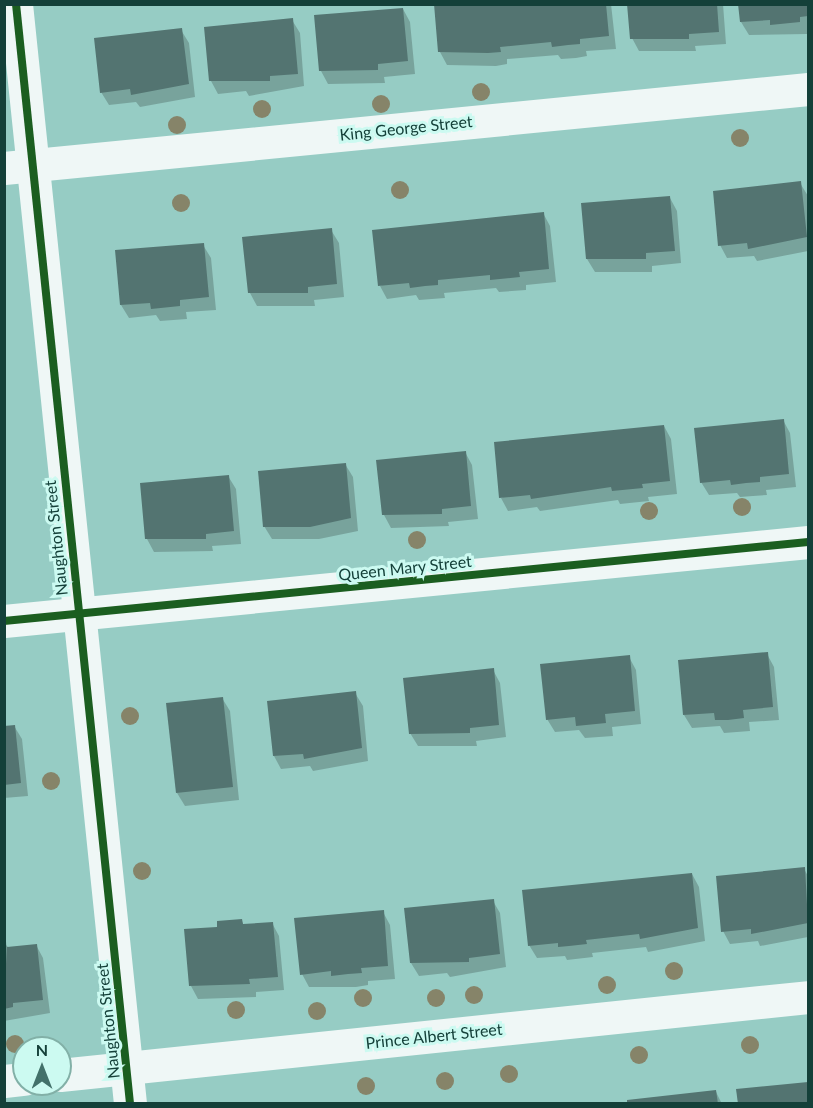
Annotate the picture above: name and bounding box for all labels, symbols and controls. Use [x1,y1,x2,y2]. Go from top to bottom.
street label: King George Street [339,111,473,145]
street label: Naughton Street [40,479,72,597]
street label: Queen Mary Street [337,551,473,585]
street label: Naughton Street [92,962,124,1080]
street label: Prince Albert Street [364,1019,504,1053]
north arrow [12,1036,72,1096]
text: N [36,1040,48,1059]

